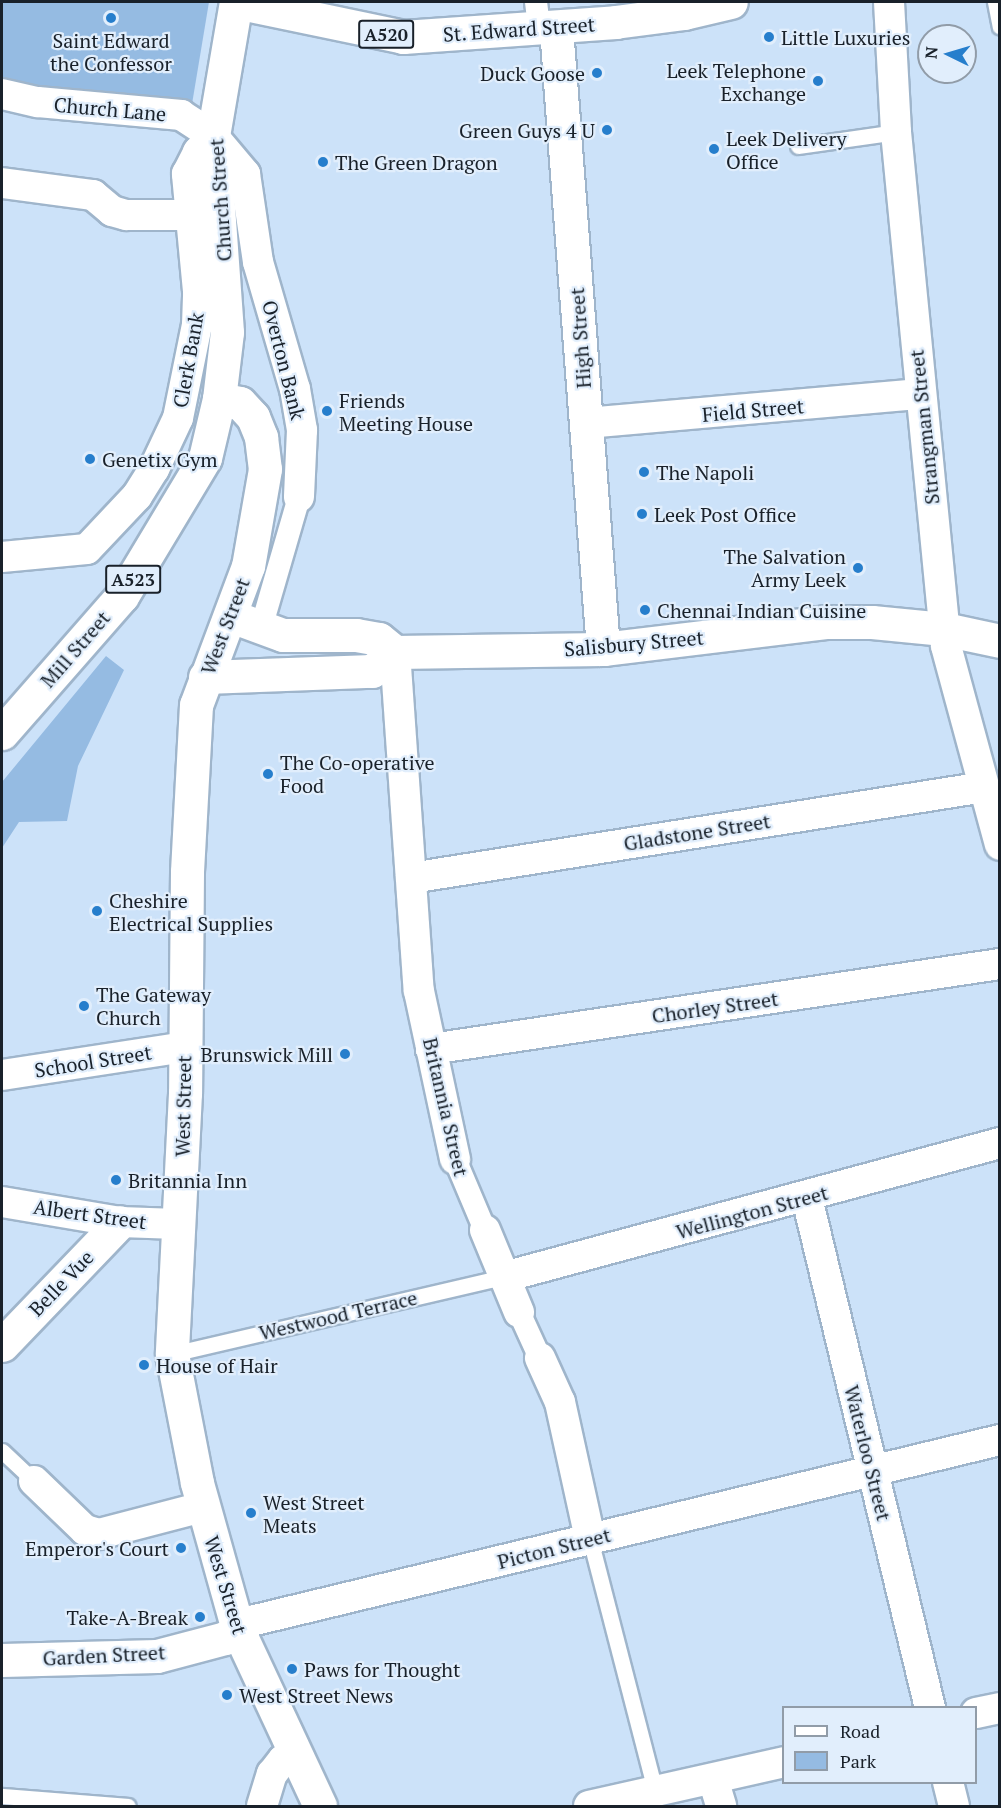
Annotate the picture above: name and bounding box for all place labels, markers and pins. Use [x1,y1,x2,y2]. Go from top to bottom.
marker: Saint Edward the Confessor [104,11,118,25]
place label: Little Luxuries [781,25,910,49]
place label: Saint Edward the Confessor [50,28,172,75]
marker: Little Luxuries [762,30,776,44]
place label: Leek Telephone Exchange [666,58,806,105]
place label: Duck Goose [480,61,585,85]
marker: Duck Goose [590,66,604,80]
marker: Leek Telephone Exchange [811,74,825,88]
place label: Green Guys 4 U [459,118,595,142]
marker: Green Guys 4 U [600,123,614,137]
place label: Leek Delivery Office [726,126,846,173]
marker: Leek Delivery Office [707,142,721,156]
place label: The Green Dragon [335,150,498,174]
marker: The Green Dragon [316,155,330,169]
place label: Friends Meeting House [339,388,473,435]
marker: Friends Meeting House [320,404,334,418]
place label: Genetix Gym [102,447,218,471]
marker: Genetix Gym [83,452,97,466]
place label: The Napoli [656,460,754,484]
marker: The Napoli [637,465,651,479]
place label: Leek Post Office [654,502,796,526]
marker: Leek Post Office [635,507,649,521]
place label: The Salvation Army Leek [724,544,846,591]
marker: The Salvation Army Leek [851,561,865,575]
place label: Chennai Indian Cuisine [657,598,866,622]
marker: Chennai Indian Cuisine [638,603,652,617]
place label: The Co-operative Food [280,750,434,797]
marker: The Co-operative Food [261,767,275,781]
place label: Cheshire Electrical Supplies [109,888,273,935]
marker: Cheshire Electrical Supplies [90,904,104,918]
place label: The Gateway Church [96,982,211,1029]
marker: The Gateway Church [77,999,91,1013]
place label: Brunswick Mill [201,1042,333,1066]
marker: Brunswick Mill [338,1047,352,1061]
place label: Britannia Inn [128,1168,247,1192]
marker: Britannia Inn [109,1173,123,1187]
place label: House of Hair [156,1353,278,1377]
marker: House of Hair [137,1358,151,1372]
place label: West Street Meats [263,1490,365,1537]
marker: West Street Meats [244,1506,258,1520]
place label: Emperor's Court [25,1536,169,1560]
marker: Emperor's Court [174,1541,188,1555]
place label: Take-A-Break [66,1605,188,1629]
marker: Take-A-Break [193,1610,207,1624]
place label: Paws for Thought [304,1657,460,1681]
marker: Paws for Thought [285,1662,299,1676]
place label: West Street News [239,1683,393,1707]
marker: West Street News [220,1688,234,1702]

